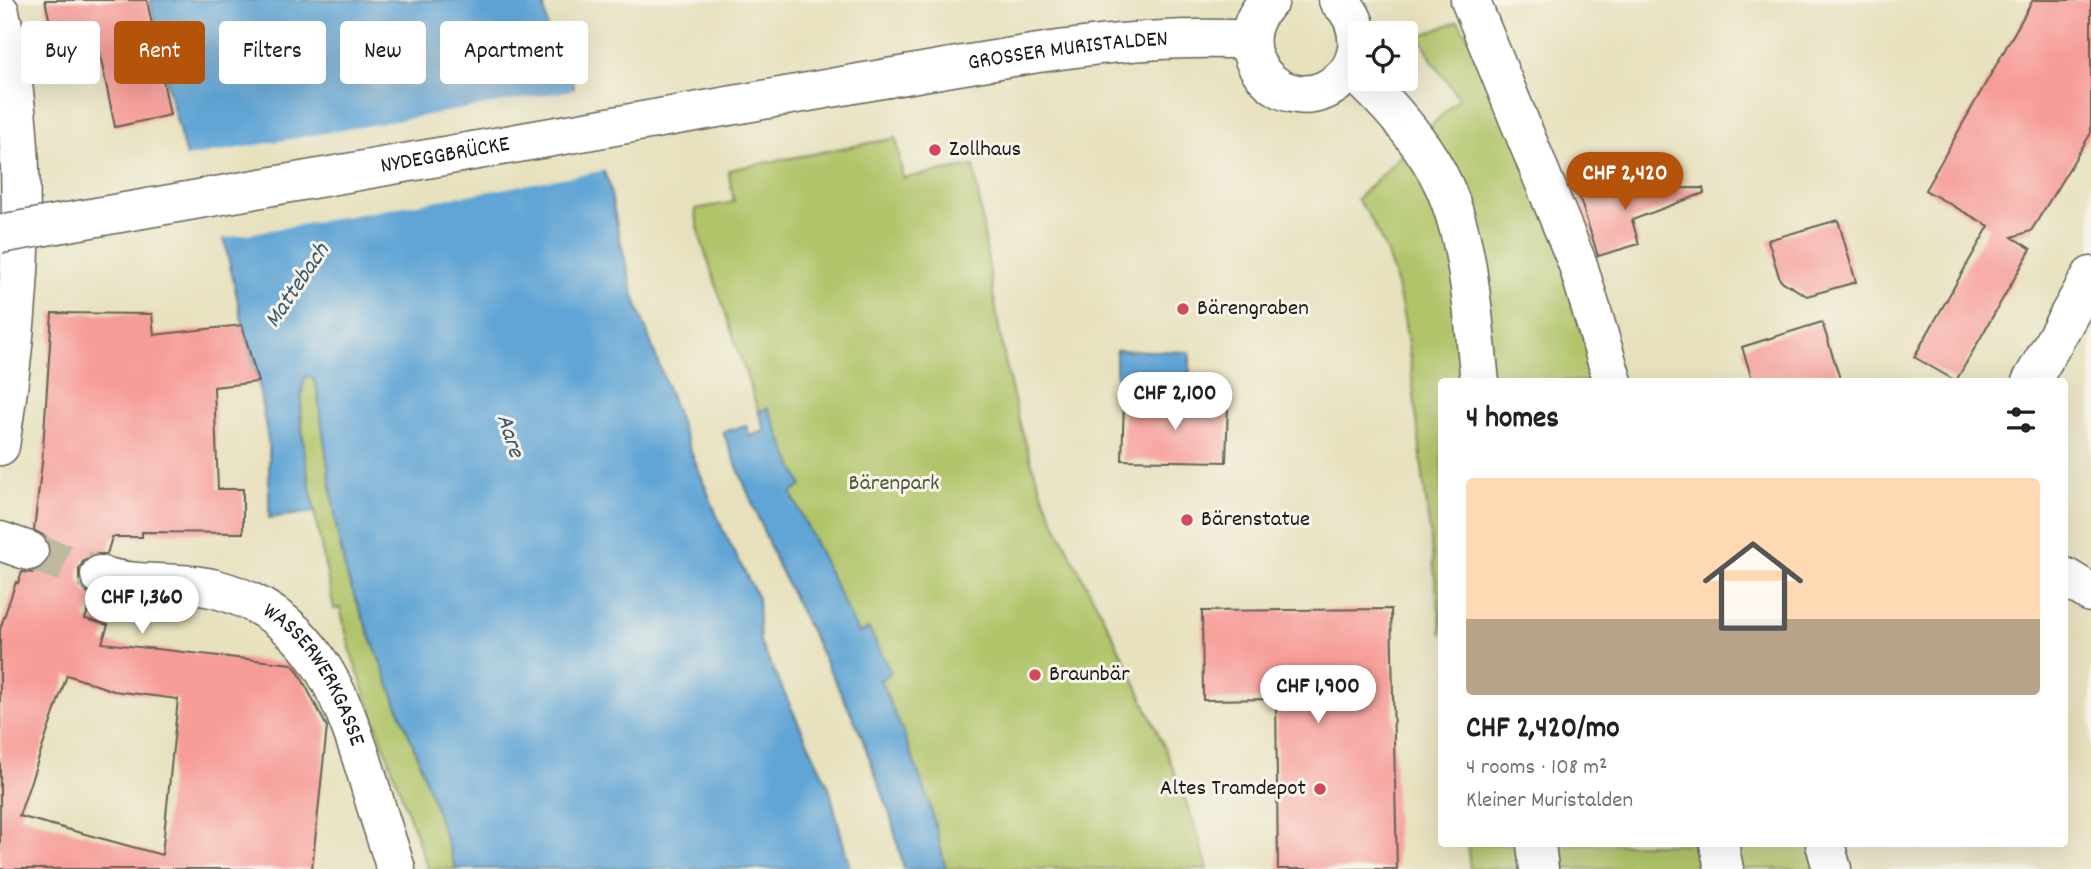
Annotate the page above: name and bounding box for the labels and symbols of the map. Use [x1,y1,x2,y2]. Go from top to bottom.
street label: GROSSER MURISTALDEN [965,23,1169,80]
street label: NYDEGGBRÜCKE [378,128,513,183]
place label: Zollhaus [949,134,1021,167]
marker: Zollhaus [927,142,943,158]
pin: CHF 2,420 [1545,152,1705,212]
water label: Mattebach [257,236,339,335]
place label: Bärengraben [1197,293,1309,326]
marker: Bärengraben [1175,301,1191,317]
pin: CHF 2,100 [1095,372,1255,432]
water label: Aare [486,410,532,463]
park label: Bärenpark [848,468,940,501]
place label: Bärenstatue [1201,504,1310,537]
marker: Bärenstatue [1179,512,1195,528]
pin: CHF 1,360 [62,576,222,636]
street label: WASSERWERKGASSE [256,595,373,751]
place label: Braunbär [1049,659,1130,692]
pin: CHF 1,900 [1238,666,1398,725]
marker: Braunbär [1027,667,1043,683]
place label: Altes Tramdepot [1160,773,1306,806]
marker: Altes Tramdepot [1312,781,1328,797]

